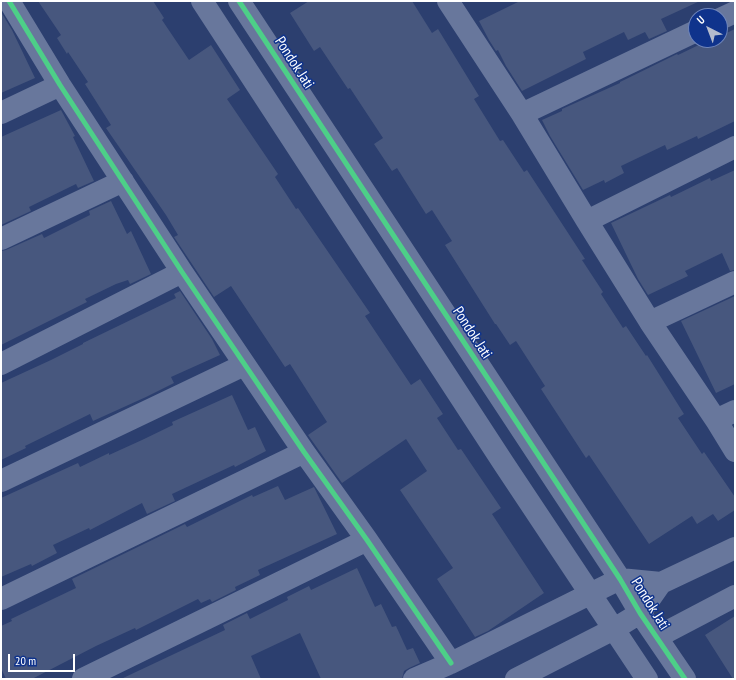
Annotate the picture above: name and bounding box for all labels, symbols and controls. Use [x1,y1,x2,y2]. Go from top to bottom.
north arrow [688,8,728,48]
text: U [694,13,707,27]
street label: Pondok Jati [271,34,317,92]
street label: Pondok Jati [449,304,495,362]
street label: Pondok Jati [627,574,673,634]
scale bar [10,646,77,672]
text: 20 m [15,653,36,668]

